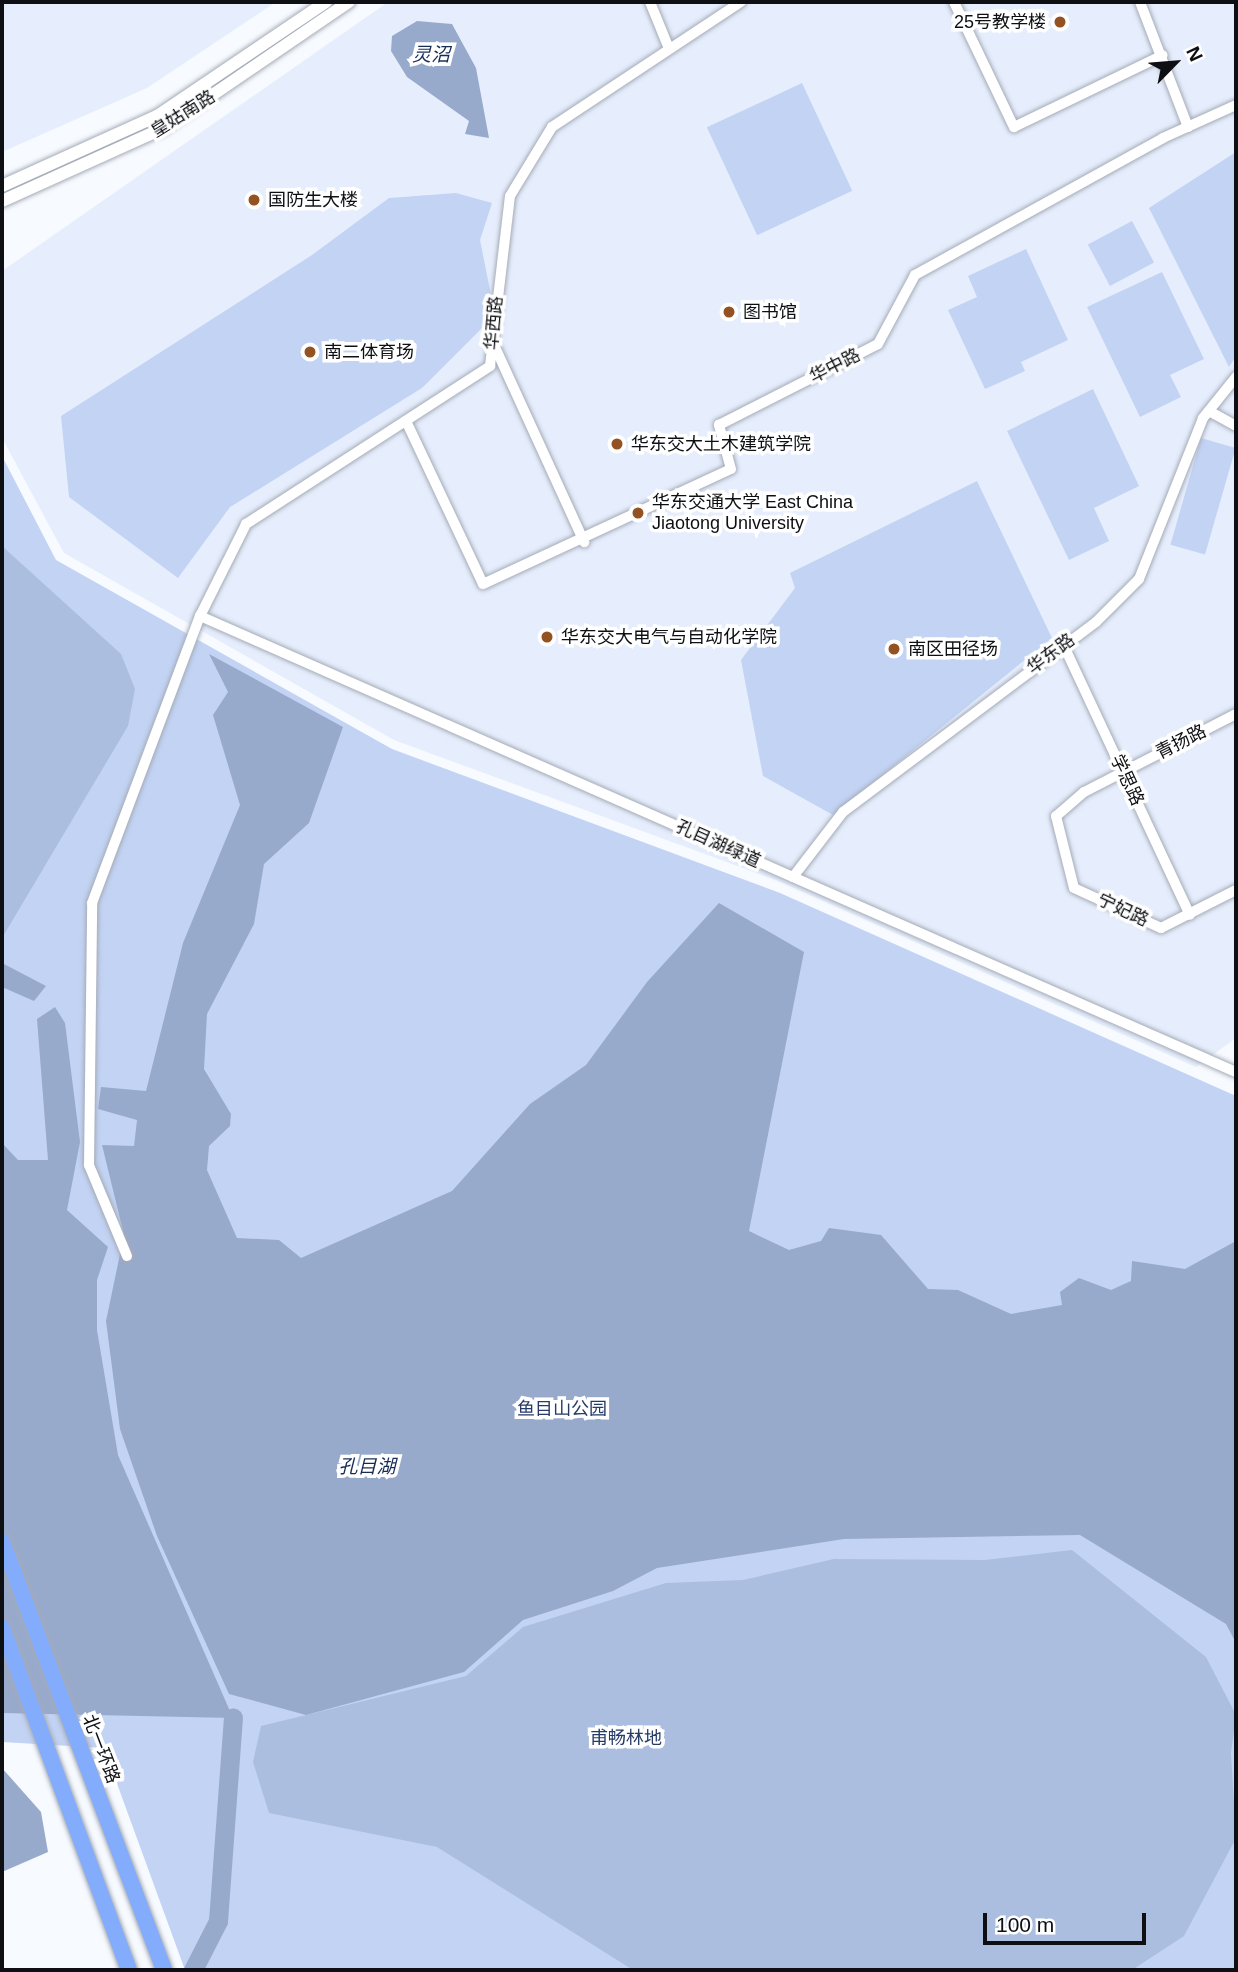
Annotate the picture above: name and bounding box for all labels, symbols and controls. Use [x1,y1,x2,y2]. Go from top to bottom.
place label: 25号教学楼 [954,11,1046,33]
marker: 25号教学楼 [1052,14,1068,30]
north arrow [1140,28,1210,98]
text: N [1182,43,1207,65]
water label: 灵沼 [412,44,450,66]
street label: 皇姑南路 [147,86,219,142]
place label: 国防生大楼 [268,189,358,211]
marker: 国防生大楼 [246,192,262,208]
street label: 华西路 [481,295,507,351]
place label: 图书馆 [743,301,797,323]
marker: 图书馆 [721,304,737,320]
place label: 南二体育场 [324,341,414,363]
marker: 南二体育场 [302,344,318,360]
street label: 华中路 [806,344,864,388]
place label: 华东交大土木建筑学院 [631,433,811,455]
marker: 华东交大土木建筑学院 [609,436,625,452]
place label: 华东交通大学 East China Jiaotong University [652,492,853,534]
marker: 华东交通大学 East China Jiaotong University [630,505,646,521]
place label: 华东交大电气与自动化学院 [561,626,777,648]
marker: 华东交大电气与自动化学院 [539,629,555,645]
street label: 华东路 [1023,629,1079,679]
place label: 南区田径场 [908,638,998,660]
marker: 南区田径场 [886,641,902,657]
street label: 青扬路 [1152,720,1210,764]
street label: 学思路 [1106,751,1148,809]
street label: 孔目湖绿道 [672,816,764,872]
street label: 宁妃路 [1094,889,1152,931]
park label: 鱼目山公园 [517,1398,607,1420]
water label: 孔目湖 [339,1456,395,1478]
street label: 北一环路 [78,1712,124,1786]
park label: 甫畅林地 [590,1727,662,1749]
scale bar [986,1898,1149,1942]
text: 100 m [996,1913,1054,1936]

